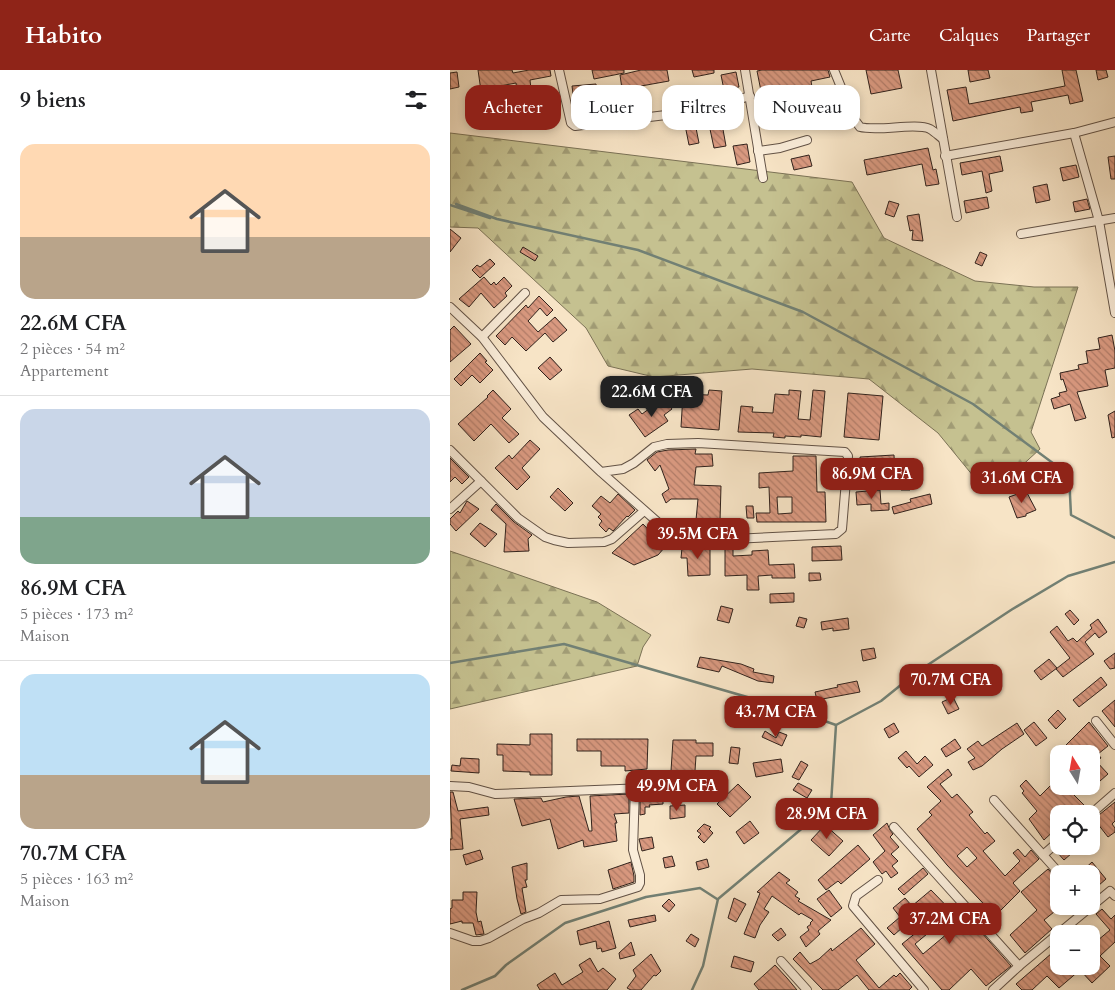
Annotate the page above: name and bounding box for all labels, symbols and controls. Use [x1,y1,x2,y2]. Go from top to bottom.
text: Habito [25,19,102,52]
text: Carte [869,23,911,48]
text: Calques [939,23,999,48]
text: Partager [1027,23,1090,48]
chip: Acheter [465,85,561,130]
chip: Louer [571,85,652,130]
chip: Filtres [662,85,744,130]
chip: Nouveau [754,85,860,130]
text: 9 biens [20,86,86,115]
icon: filters [402,86,430,114]
icon: home [180,176,270,266]
text: 22.6M CFA [20,309,127,338]
text: 2 pièces · 54 m² [20,338,125,360]
text: Appartement [20,360,108,382]
pin: 22.6M CFA [595,376,709,418]
text: 22.6M CFA [611,381,693,403]
icon: home [180,442,270,532]
pin: 86.9M CFA [815,458,929,500]
pin: 31.6M CFA [965,462,1079,504]
text: 86.9M CFA [831,463,913,485]
text: 31.6M CFA [981,467,1063,489]
pin: 39.5M CFA [641,518,755,560]
text: 39.5M CFA [657,523,739,545]
text: 86.9M CFA [20,574,127,603]
text: 5 pièces · 173 m² [20,603,133,625]
text: Maison [20,625,70,647]
pin: 70.7M CFA [894,664,1008,706]
text: 70.7M CFA [910,669,992,691]
pin: 43.7M CFA [719,696,833,738]
text: 43.7M CFA [735,701,817,723]
icon: home [180,707,270,797]
north arrow [1050,745,1100,795]
map controls [1050,745,1100,975]
pin: 49.9M CFA [620,770,734,812]
text: 49.9M CFA [636,775,718,797]
pin: 28.9M CFA [770,798,884,840]
text: 28.9M CFA [786,803,868,825]
button: locate [1050,805,1100,855]
text: 70.7M CFA [20,839,127,868]
button: + [1050,865,1100,915]
text: 5 pièces · 163 m² [20,868,133,890]
text: Maison [20,890,70,912]
pin: 37.2M CFA [893,902,1007,945]
text: 37.2M CFA [909,908,991,930]
button: − [1050,925,1100,975]

